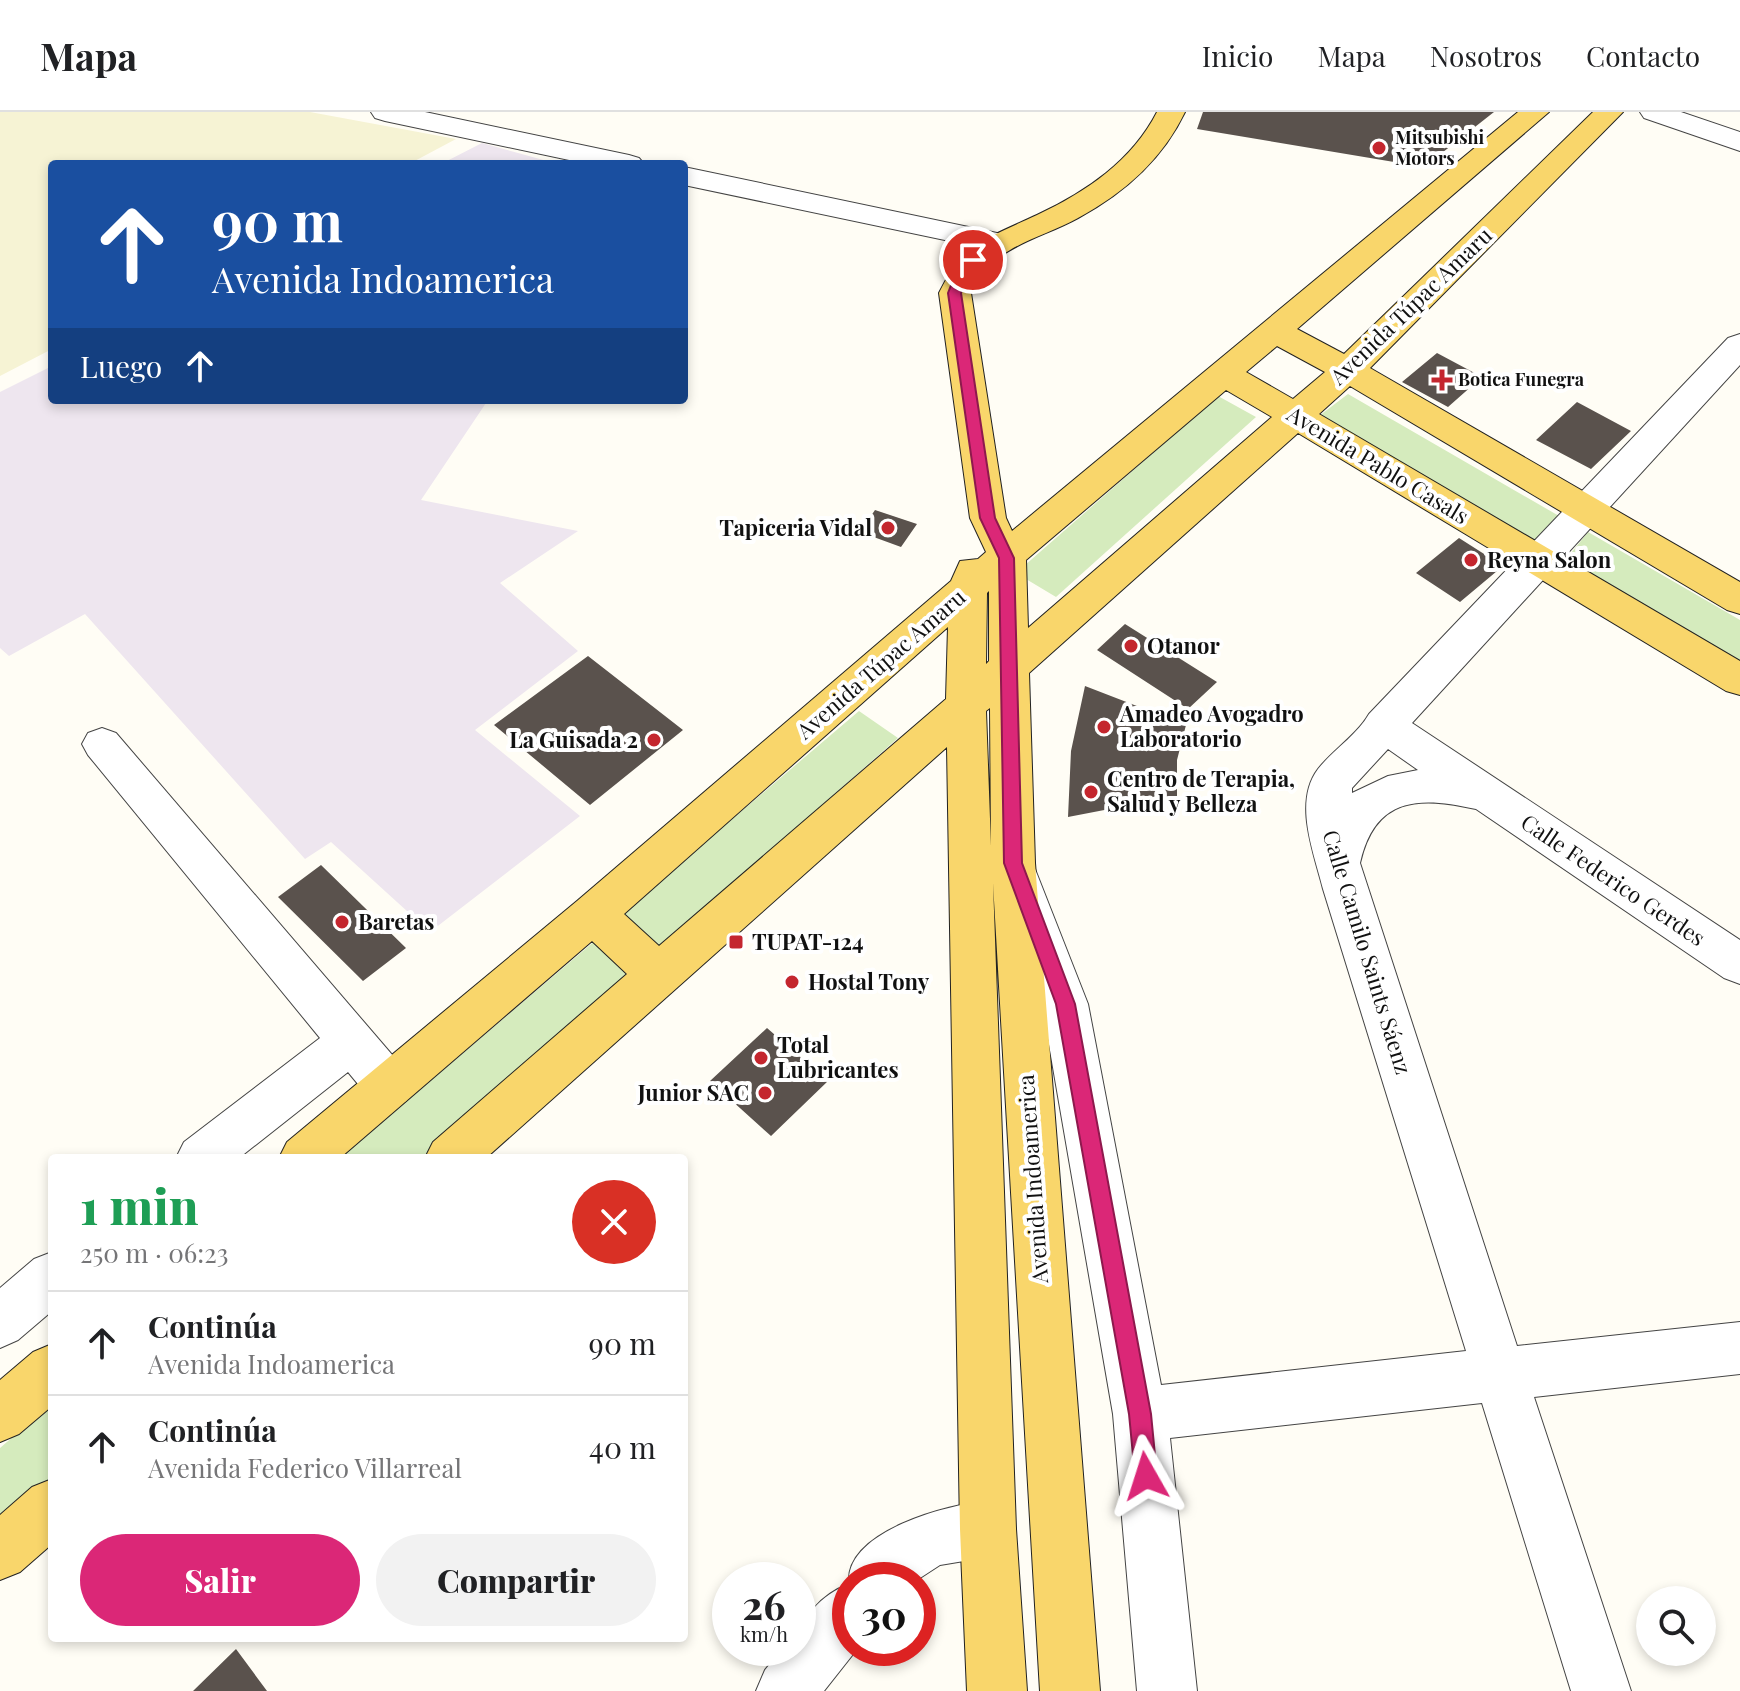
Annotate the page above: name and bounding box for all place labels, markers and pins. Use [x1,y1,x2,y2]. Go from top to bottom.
place label: Mitsubishi Motors [1395,125,1484,170]
marker: Mitsubishi Motors [1370,139,1388,157]
pin [939,226,1007,294]
place label: Botica Funegra [1458,367,1585,391]
marker: Botica Funegra [1433,371,1451,389]
place label: Tapiceria Vidal [719,512,872,542]
marker: Tapiceria Vidal [879,519,897,537]
place label: Reyna Salon [1487,544,1612,574]
marker: Reyna Salon [1462,551,1480,569]
place label: Otanor [1147,630,1221,660]
marker: Otanor [1122,637,1140,655]
place label: Amadeo Avogadro Laboratorio [1119,698,1304,753]
marker: Amadeo Avogadro Laboratorio [1095,718,1113,736]
place label: La Guisada 2 [509,724,638,754]
marker: La Guisada 2 [645,731,663,749]
place label: Centro de Terapia, Salud y Belleza [1107,763,1295,818]
marker: Centro de Terapia, Salud y Belleza [1082,783,1100,801]
place label: Baretas [358,906,435,936]
marker: Baretas [333,913,351,931]
place label: TUPAT-124 [752,926,864,956]
marker: TUPAT-124 [727,933,745,951]
place label: Hostal Tony [808,966,930,996]
marker: Hostal Tony [783,973,801,991]
place label: Total Lubricantes [777,1029,899,1084]
marker: Total Lubricantes [752,1049,770,1067]
place label: Junior SAC [637,1077,749,1107]
marker: Junior SAC [756,1084,774,1102]

